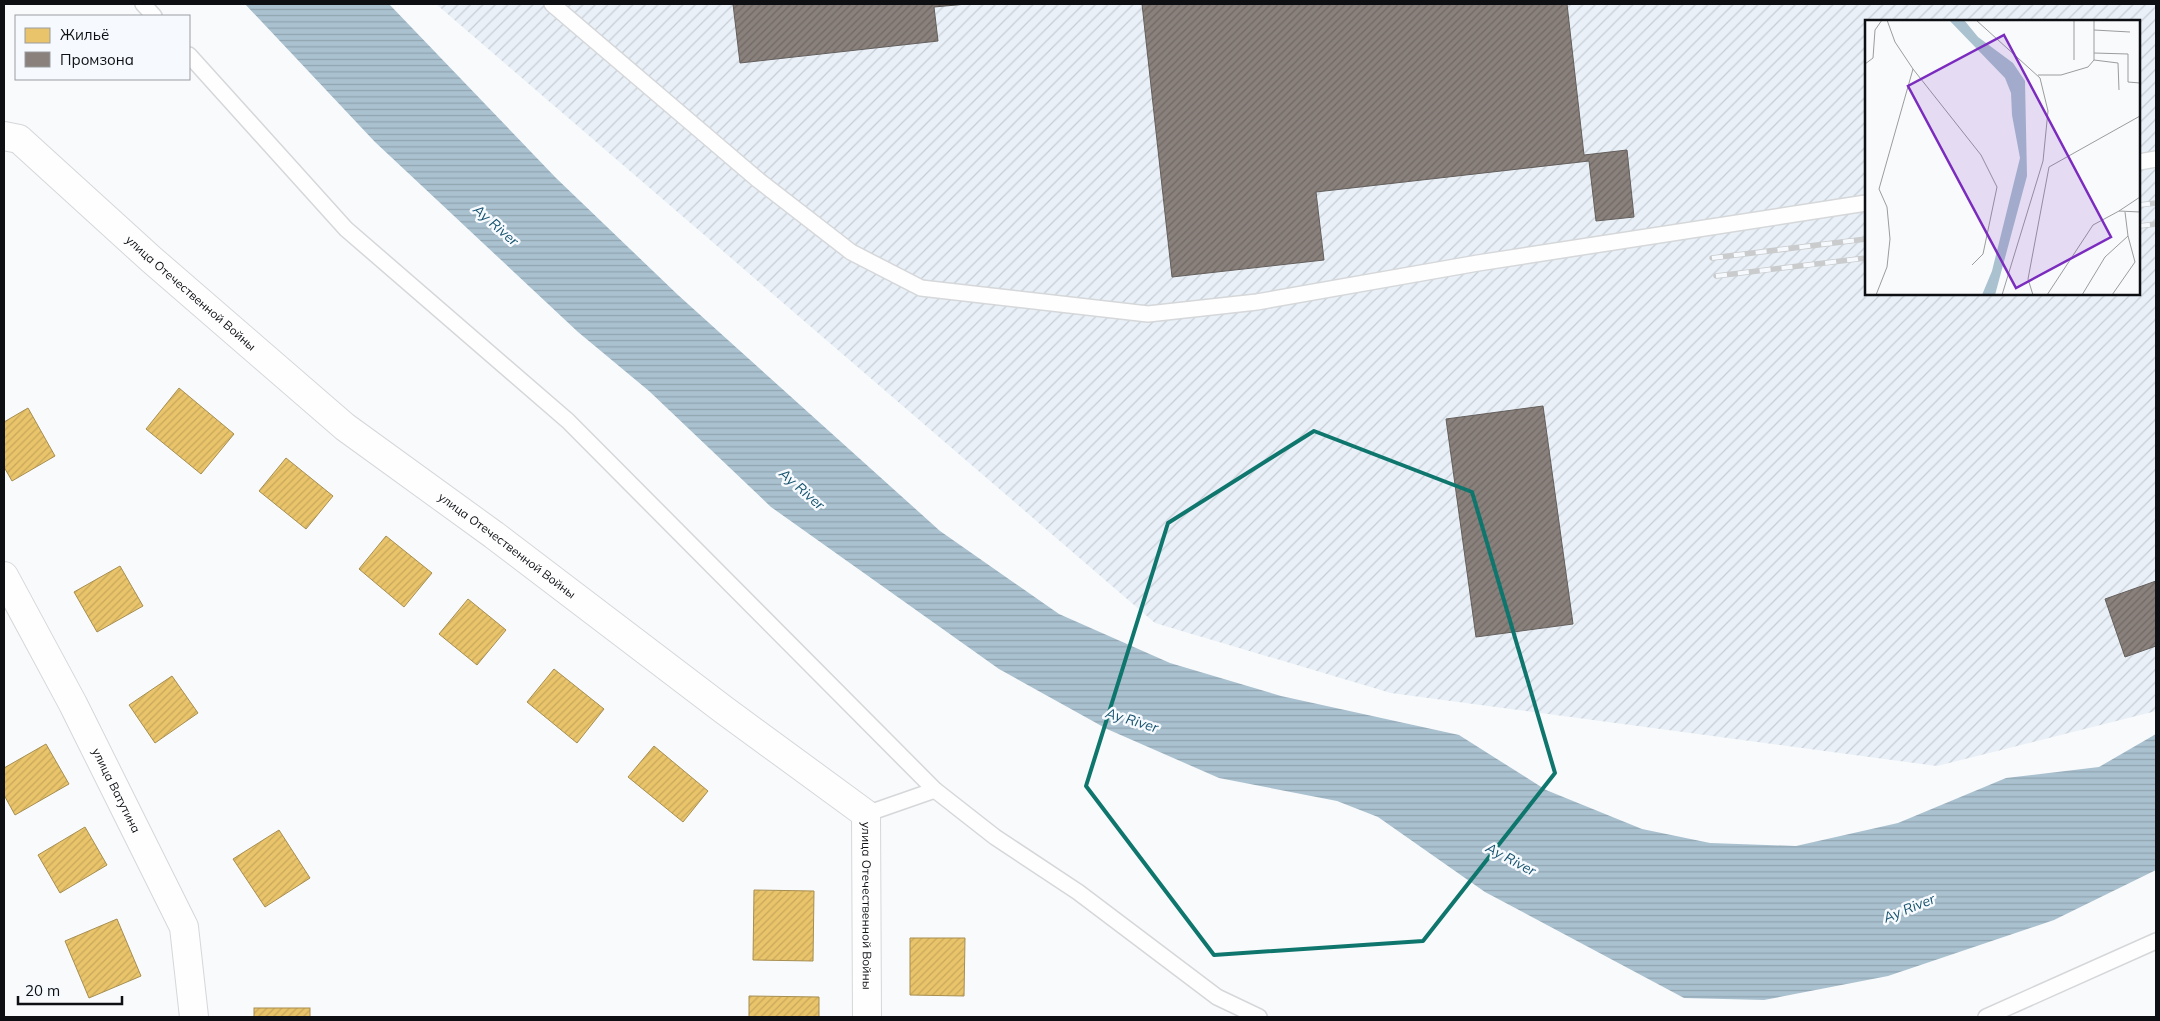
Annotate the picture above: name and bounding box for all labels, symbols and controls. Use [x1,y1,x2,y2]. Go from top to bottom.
legend [15,15,190,80]
inset map [1865,20,2140,295]
text: Жильё [60,25,109,44]
text: Промзона [60,50,134,69]
water label: Ay River [469,200,523,250]
street label: улица Отечественной Войны [123,232,259,354]
water label: Ay River [775,464,829,514]
street label: улица Отечественной Войны [435,489,579,601]
water label: Ay River [1103,703,1161,737]
street label: улица Ватутина [89,745,144,835]
street label: улица Отечественной Войны [859,822,875,990]
water label: Ay River [1482,838,1540,880]
water label: Ay River [1880,889,1938,927]
scale bar [18,974,121,1006]
text: 20 m [25,981,60,1000]

